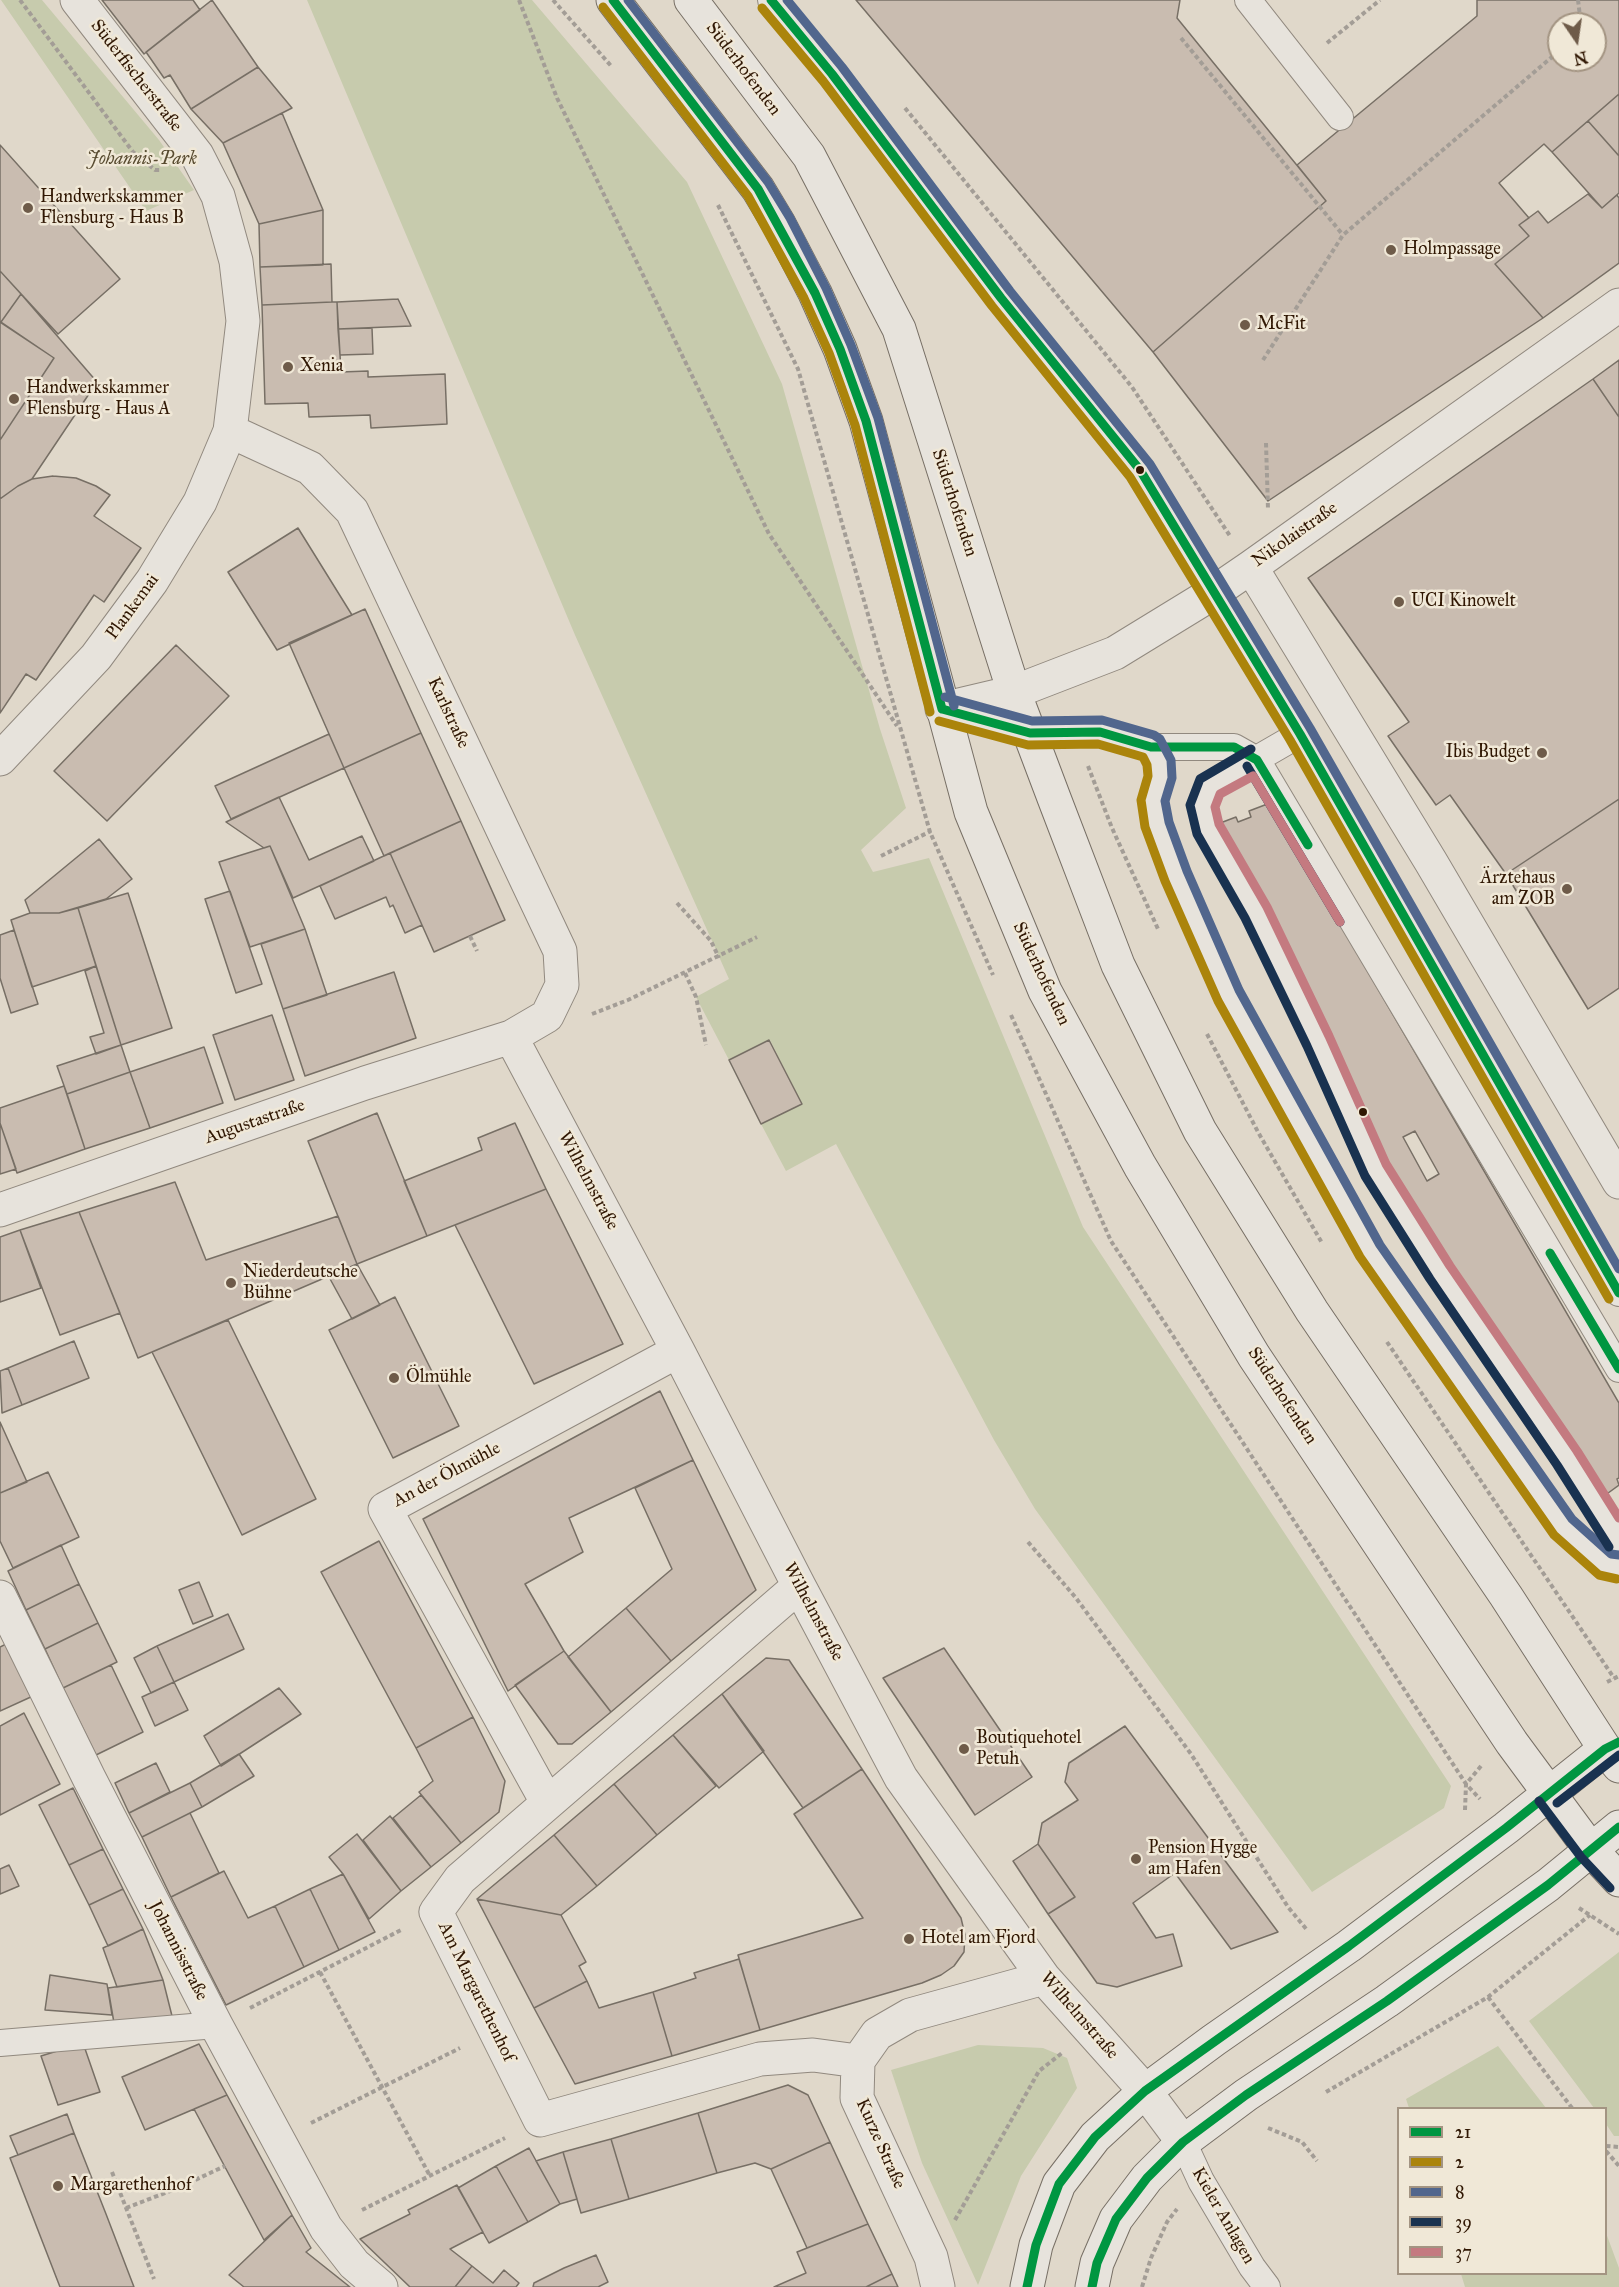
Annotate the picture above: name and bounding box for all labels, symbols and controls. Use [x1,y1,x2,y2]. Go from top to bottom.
north arrow [1547,12,1607,72]
street label: Süderfischerstraße [86,16,186,136]
street label: Süderhofenden [701,18,785,120]
text: N [1572,47,1589,69]
park label: Johannis-Park [87,149,197,171]
place label: Handwerkskammer Flensburg - Haus B [40,187,184,230]
marker: Handwerkskammer Flensburg - Haus B [21,201,35,215]
place label: Holmpassage [1403,239,1501,261]
marker: Holmpassage [1384,243,1398,257]
place label: McFit [1257,314,1306,336]
marker: McFit [1238,318,1252,332]
place label: Xenia [300,356,343,378]
marker: Xenia [281,360,295,374]
place label: Handwerkskammer Flensburg - Haus A [26,378,170,420]
marker: Handwerkskammer Flensburg - Haus A [7,392,21,406]
street label: Süderhofenden [926,447,982,559]
unlabelled marker [1134,464,1146,476]
street label: Nikolaistraße [1248,498,1342,572]
street label: Plankemai [102,570,164,644]
place label: UCI Kinowelt [1411,591,1516,613]
marker: UCI Kinowelt [1392,595,1406,609]
street label: Karlstraße [422,674,474,752]
place label: Ibis Budget [1445,742,1530,764]
marker: Ibis Budget [1535,746,1549,760]
place label: Ärztehaus am ZOB [1480,868,1555,910]
marker: Ärztehaus am ZOB [1560,882,1574,896]
street label: Süderhofenden [1008,919,1074,1029]
street label: Augustastraße [202,1095,308,1149]
unlabelled marker [1357,1106,1369,1118]
street label: Wilhelmstraße [553,1128,623,1234]
place label: Niederdeutsche Bühne [243,1262,358,1304]
marker: Niederdeutsche Bühne [224,1276,238,1290]
street label: Süderhofenden [1243,1343,1321,1449]
place label: Ölmühle [406,1367,471,1389]
marker: Ölmühle [387,1371,401,1385]
street label: An der Ölmühle [390,1438,504,1512]
street label: Wilhelmstraße [778,1559,848,1665]
place label: Boutiquehotel Petuh [976,1728,1081,1770]
marker: Boutiquehotel Petuh [957,1742,971,1756]
place label: Pension Hygge am Hafen [1148,1838,1257,1880]
marker: Pension Hygge am Hafen [1129,1852,1143,1866]
street label: Johannisstraße [144,1898,212,2004]
street label: Am Margarethenhof [433,1919,519,2065]
place label: Hotel am Fjord [921,1928,1036,1950]
marker: Hotel am Fjord [902,1932,916,1946]
street label: Wilhelmstraße [1035,1968,1123,2064]
street label: Kurze Straße [851,2096,909,2192]
legend [1397,2107,1607,2275]
text: 21 [1455,2121,1471,2143]
text: 2 [1455,2151,1464,2173]
street label: Kieler Anlagen [1187,2164,1259,2268]
place label: Margarethenhof [70,2175,192,2197]
marker: Margarethenhof [51,2179,65,2193]
text: 8 [1455,2181,1465,2203]
text: 39 [1455,2211,1472,2233]
text: 37 [1455,2241,1472,2263]

